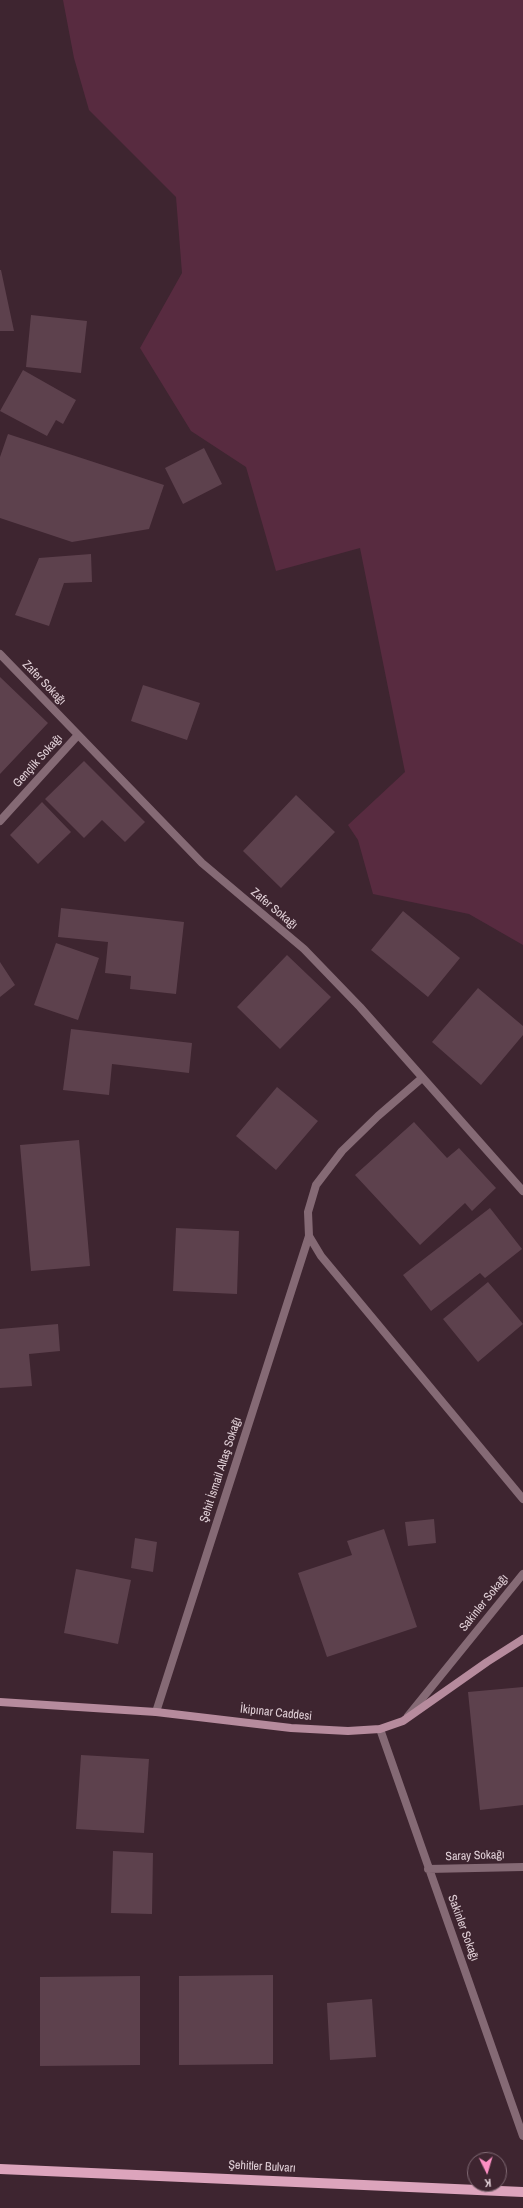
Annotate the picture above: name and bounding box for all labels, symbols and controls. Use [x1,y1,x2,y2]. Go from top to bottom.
street label: Zafer Sokağı [19,658,69,708]
street label: Gençlik Sokağı [10,731,66,791]
street label: Zafer Sokağı [248,885,300,933]
street label: Şehit İsmail Altaş Sokağı [197,1415,245,1525]
street label: Sakinler Sokağı [457,1571,511,1635]
street label: İkipınar Caddesi [239,1702,313,1724]
street label: Saray Sokağı [445,1848,505,1864]
street label: Sakinler Sokağı [444,1893,482,1963]
north arrow [467,2152,507,2192]
street label: Şehitler Bulvarı [228,2158,296,2176]
text: K [484,2176,492,2190]

